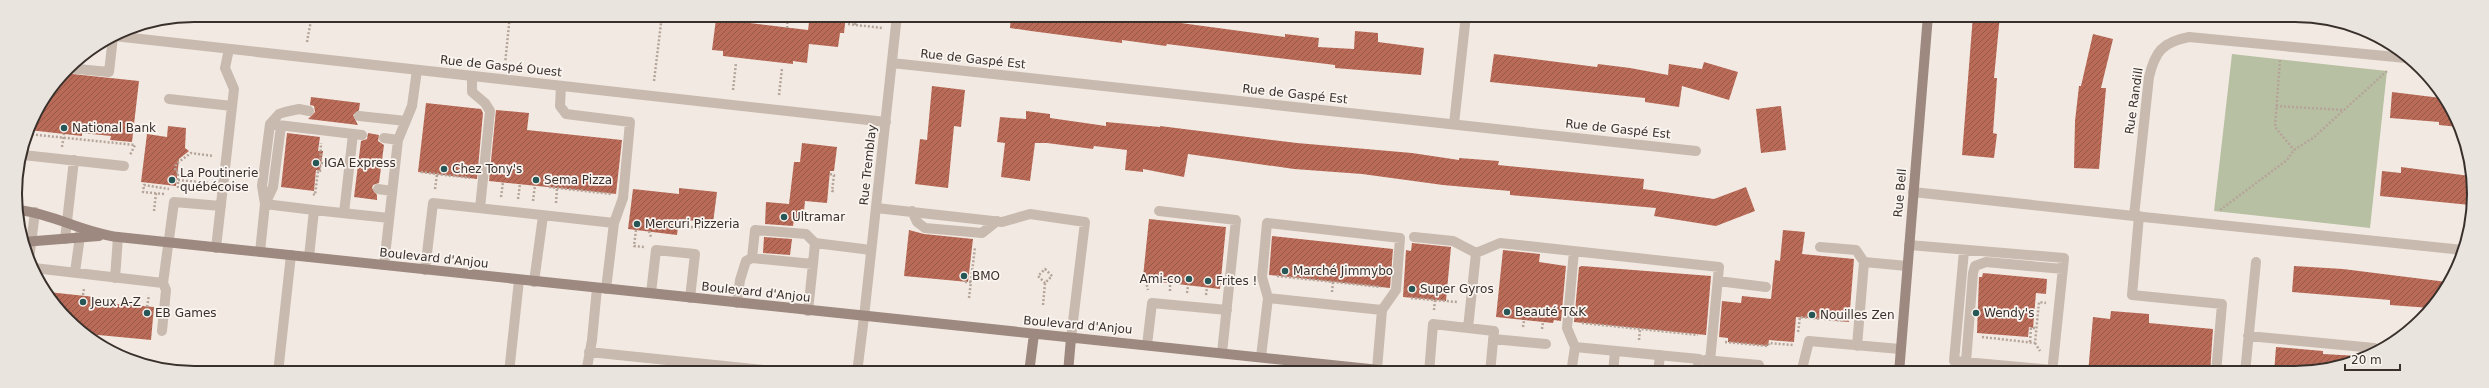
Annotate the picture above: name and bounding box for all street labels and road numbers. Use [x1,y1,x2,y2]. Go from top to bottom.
street label: Rue de Gaspé Est [920,47,1027,72]
street label: Rue de Gaspé Ouest [439,53,563,79]
street label: Rue Randill [2122,67,2146,135]
street label: Rue de Gaspé Est [1242,82,1349,107]
street label: Rue de Gaspé Est [1565,117,1672,142]
street label: Rue Tremblay [857,124,879,206]
street label: Rue Bell [1891,168,1909,218]
street label: Boulevard d'Anjou [379,245,489,271]
street label: Boulevard d'Anjou [701,279,811,305]
street label: Boulevard d'Anjou [1023,313,1133,337]

